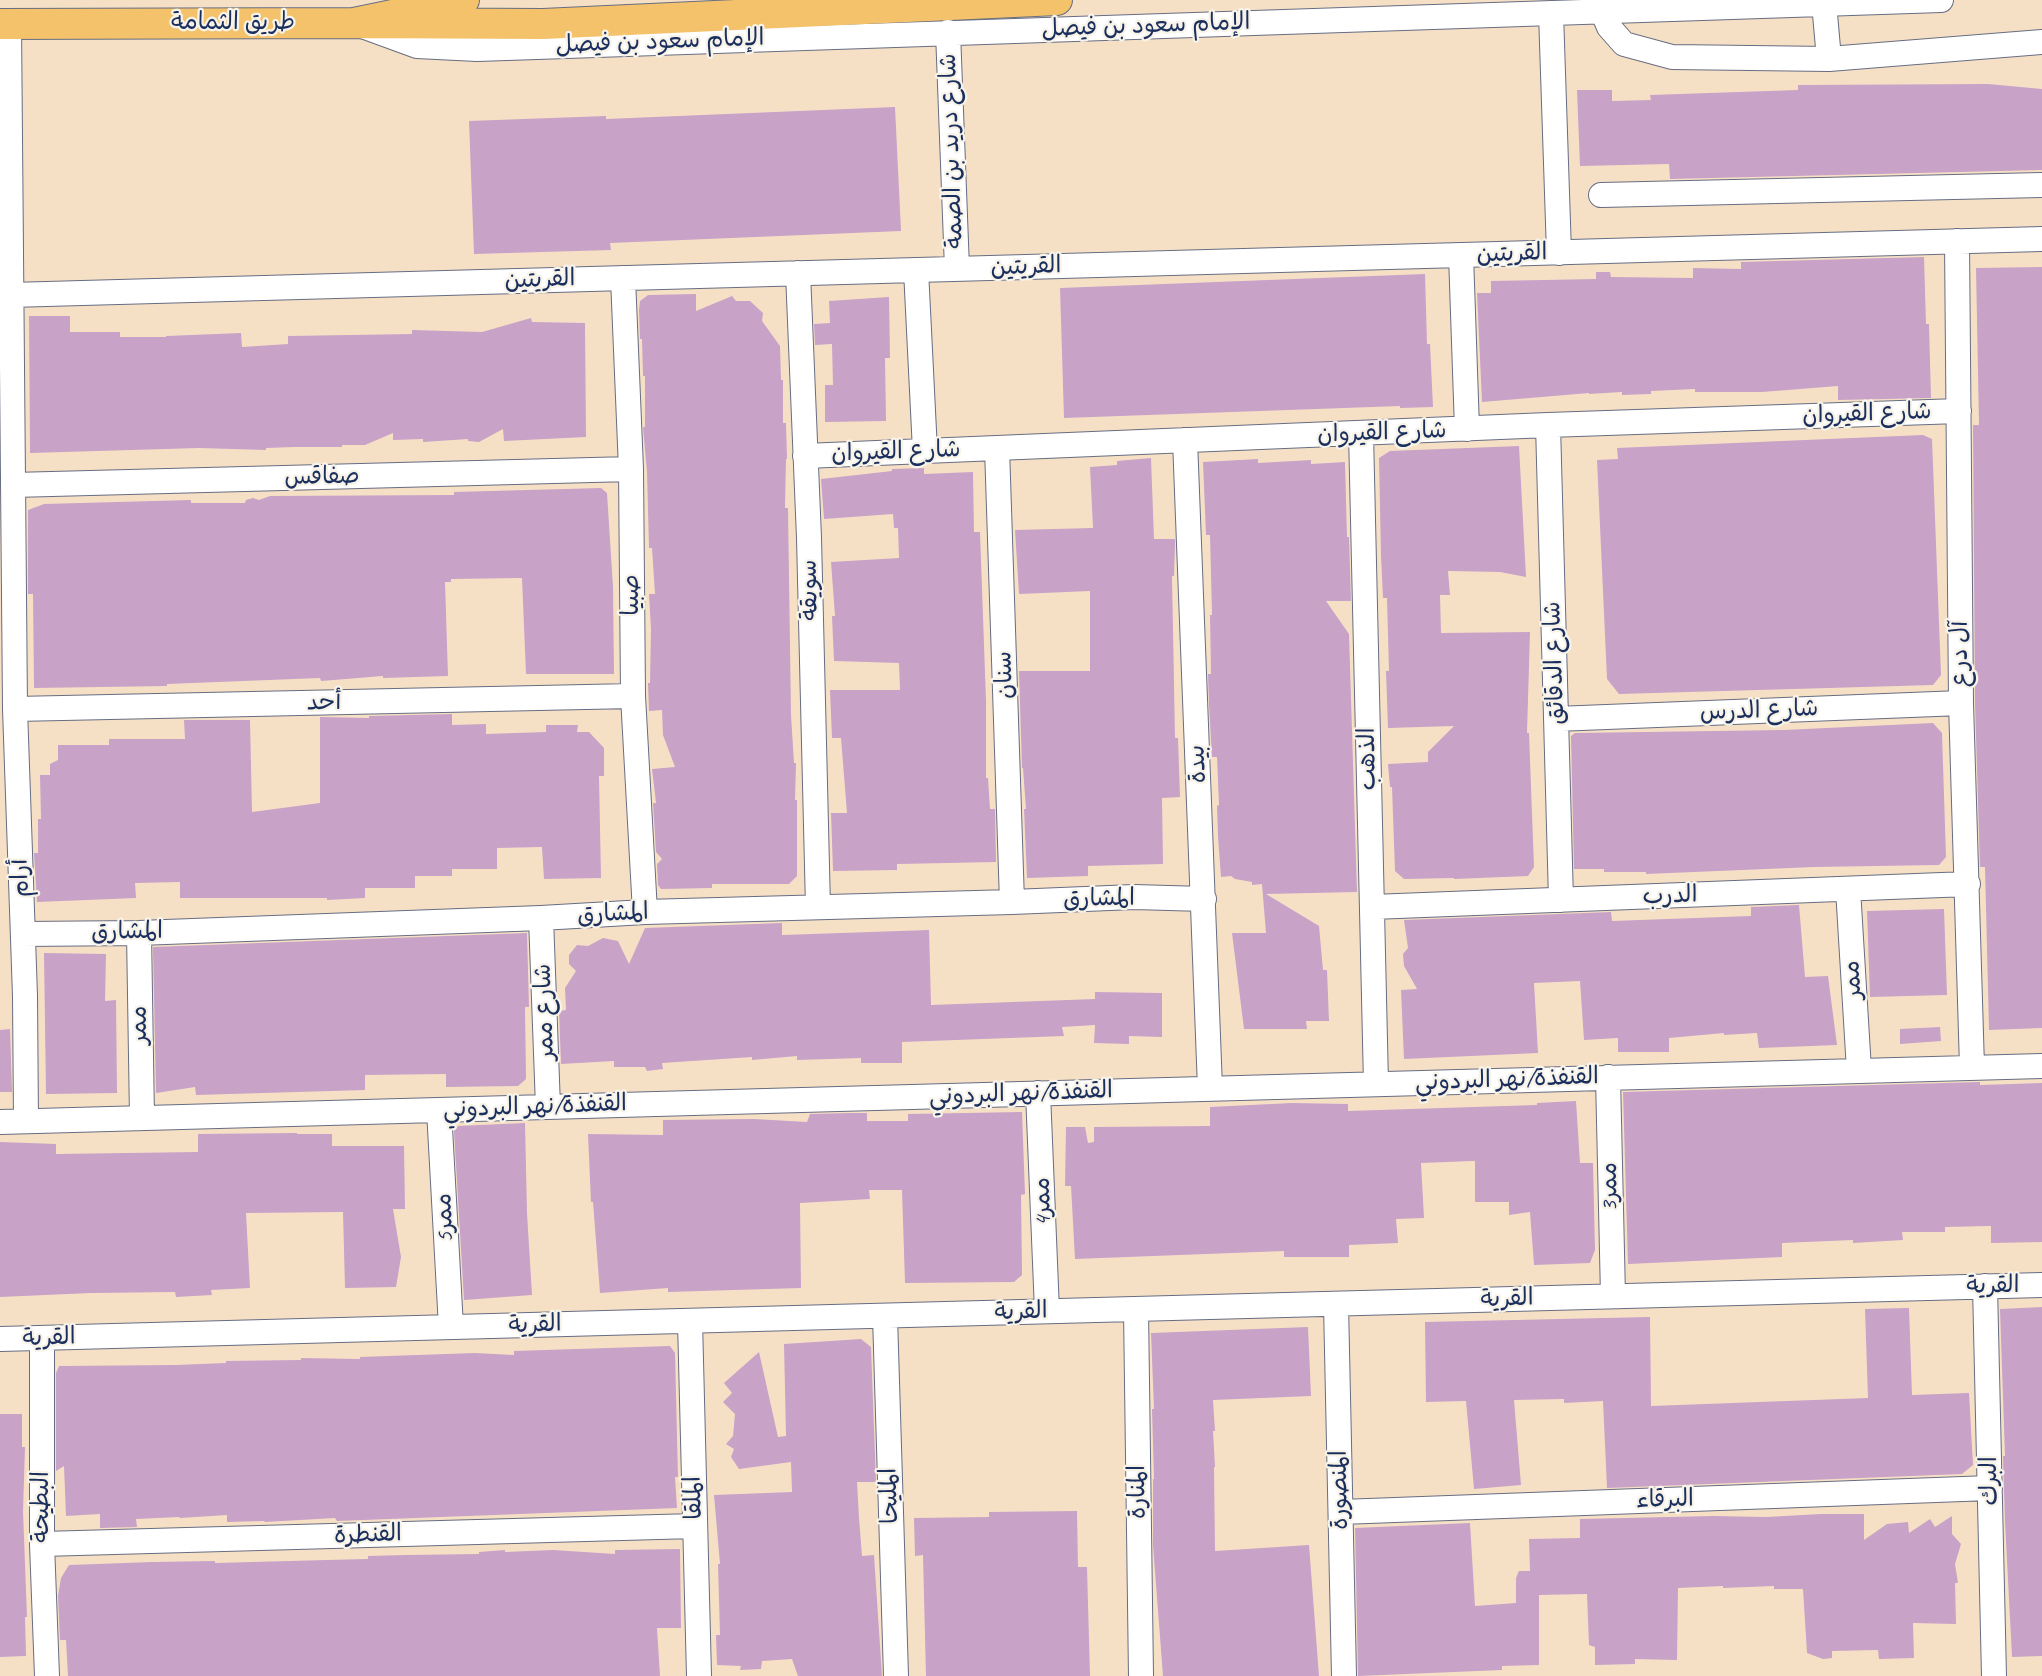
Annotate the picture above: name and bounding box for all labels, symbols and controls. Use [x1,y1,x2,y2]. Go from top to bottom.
street label: الإمام سعود بن فيصل [1041,8,1251,44]
street label: طريق الثمامة [171,9,295,37]
street label: الإمام سعود بن فيصل [555,24,765,60]
street label: شارع دريد بن الصمة [934,53,970,249]
street label: القريتين [1476,238,1548,270]
street label: القريتين [990,251,1062,283]
street label: القريتين [504,264,576,296]
street label: شارع القيروان [1802,397,1932,431]
street label: شارع القيروان [1317,416,1447,450]
street label: شارع القيروان [831,435,961,469]
street label: صفاقس [284,462,360,492]
street label: سويقة [795,559,825,621]
street label: صبيا [618,574,646,616]
street label: شارع الدقائق [1538,601,1572,725]
street label: آل درع [1947,621,1975,687]
street label: سنان [990,651,1020,699]
street label: أحد [306,688,342,718]
street label: شارع الدرس [1699,695,1819,727]
street label: الذهب [1353,727,1383,791]
street label: بيدة [1183,744,1213,784]
street label: أرام [6,858,36,898]
street label: الدرب [1642,881,1698,911]
street label: المشارق [1063,884,1135,914]
street label: المشارق [576,898,650,930]
street label: المشارق [91,917,163,947]
street label: ممر [1837,960,1869,1000]
street label: شارع ممر [529,963,561,1061]
street label: ممر [126,1006,154,1044]
street label: القنفذة/نهر البردوني [1414,1062,1600,1098]
street label: القنفذة/نهر البردوني [928,1076,1114,1112]
street label: القنفذة/نهر البردوني [442,1089,628,1125]
street label: ممر3 [1595,1162,1625,1212]
street label: ممر4 [1028,1177,1058,1227]
street label: ممر5 [429,1192,461,1244]
street label: القرية [1966,1271,2020,1301]
street label: القرية [1480,1284,1534,1314]
street label: القرية [994,1297,1048,1327]
street label: القرية [508,1310,562,1340]
street label: القرية [22,1323,76,1353]
street label: المنصورة [1325,1450,1355,1530]
street label: البرك [1975,1456,2005,1506]
street label: المنارة [1123,1465,1153,1519]
street label: المليحا [875,1467,905,1525]
street label: البطيحة [28,1471,56,1543]
street label: الملقا [679,1476,709,1520]
street label: البرقاء [1636,1485,1694,1515]
street label: القنطرة [333,1519,403,1551]

